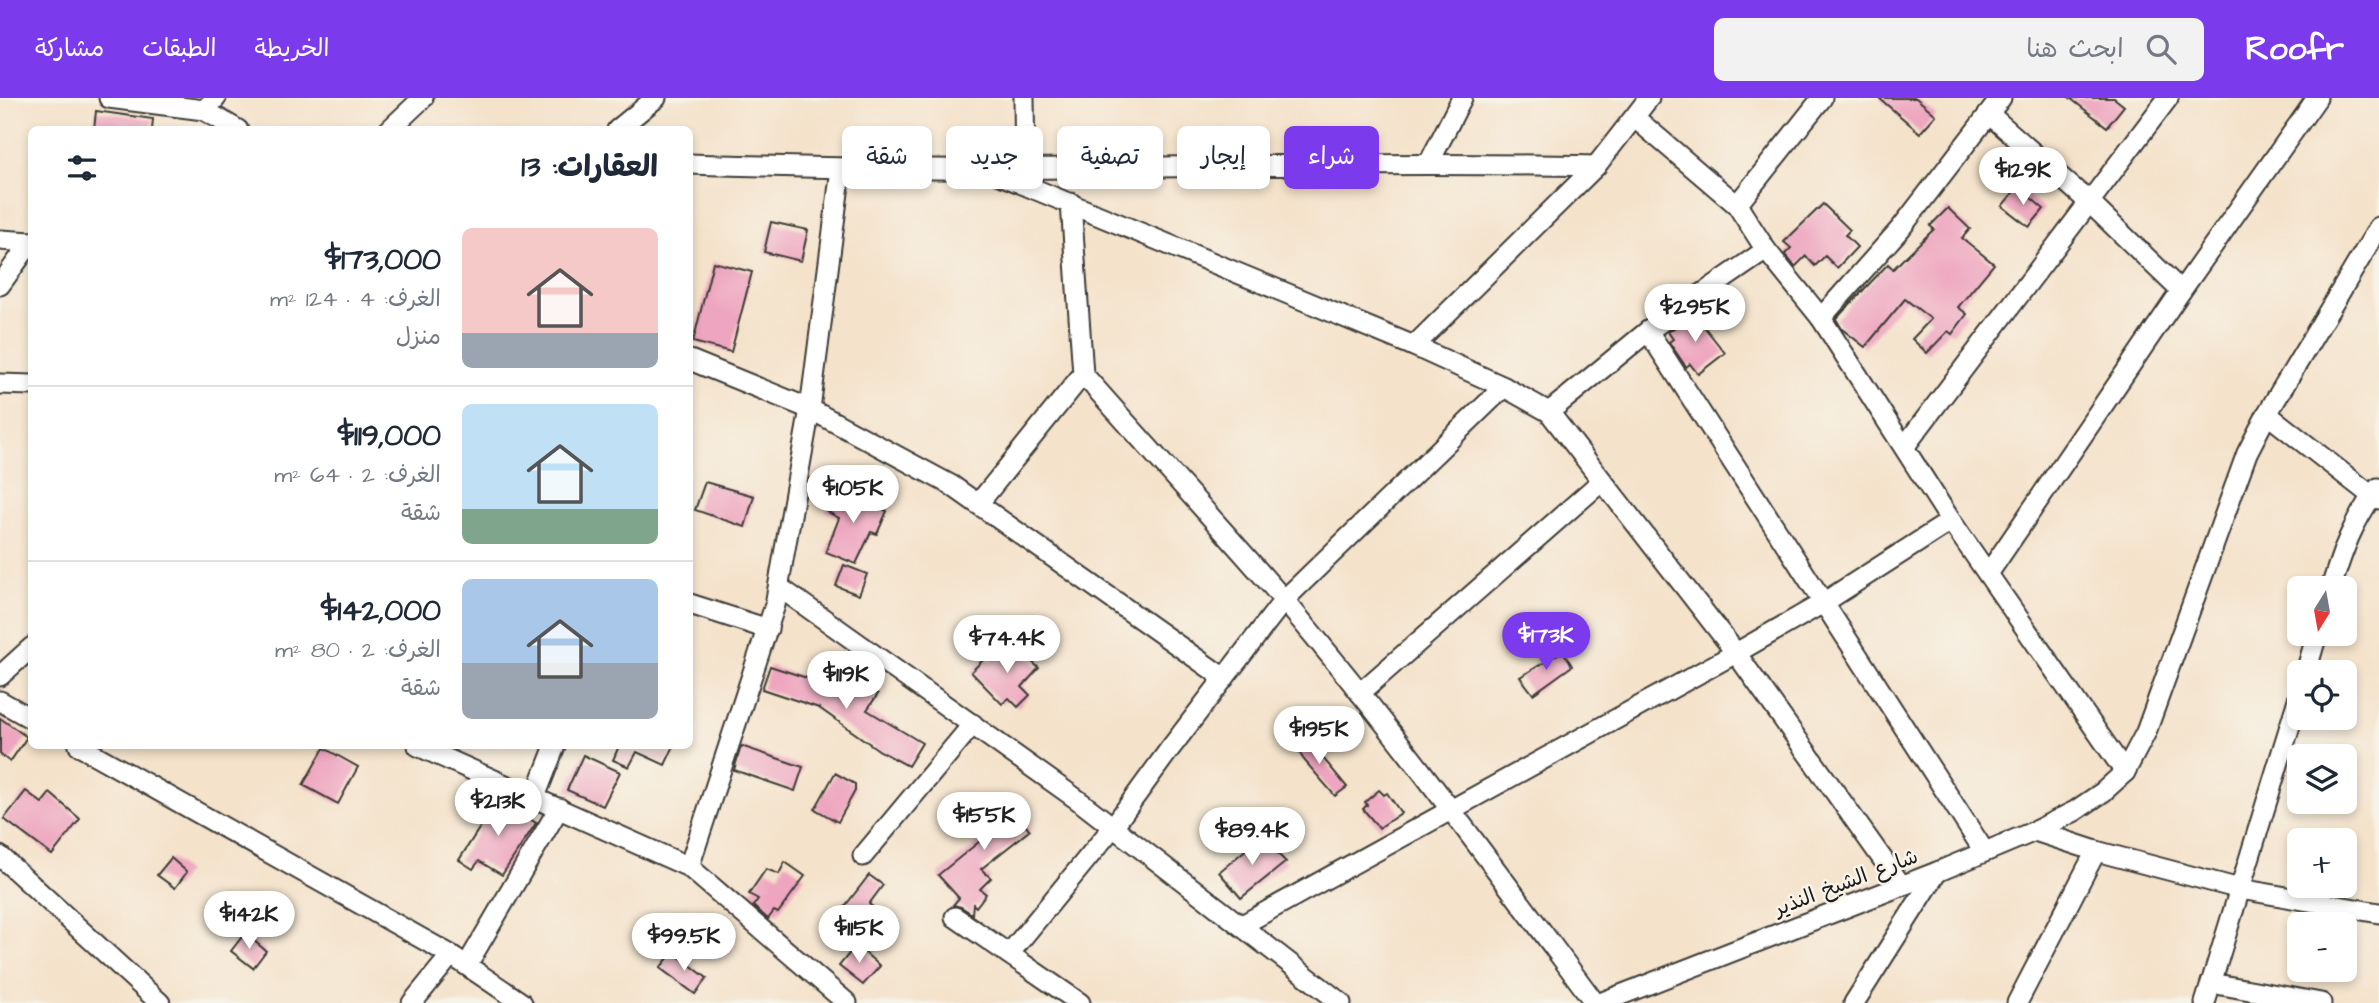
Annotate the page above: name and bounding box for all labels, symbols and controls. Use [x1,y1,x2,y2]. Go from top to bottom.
search box [1714,18,2204,81]
text: Roofr [2246,26,2344,72]
icon: search [2142,30,2180,68]
text: ابحث هنا [2026,31,2124,67]
text: مشاركة [35,32,104,66]
text: الطبقات [142,32,217,66]
text: الخريطة [255,32,329,66]
chip: شقة [842,126,932,189]
chip: جديد [946,126,1043,189]
chip: تصفية [1057,126,1163,189]
chip: إيجار [1177,126,1270,189]
chip: شراء [1284,126,1379,189]
text: العقارات: 13 [521,146,658,188]
pin: $129K [1974,148,2072,207]
icon: filters [63,149,101,187]
text: $129K [1995,154,2051,186]
text: $173,000 [325,239,441,281]
icon: home [518,256,602,340]
text: الغرف: 4 · 124 m² [270,283,441,315]
pin: $295K [1646,285,1744,344]
text: $295K [1660,291,1730,323]
text: منزل [396,321,441,353]
text: $119,000 [337,415,441,457]
icon: home [518,432,602,516]
text: الغرف: 2 · 64 m² [274,459,441,491]
pin: $105K [804,466,902,525]
text: $105K [823,472,883,504]
text: شقة [401,497,441,529]
north arrow [2287,576,2357,646]
map controls [2287,576,2357,982]
text: $142,000 [321,590,441,632]
icon: home [518,607,602,691]
pin: $173K [1497,612,1595,672]
pin: $74.4K [950,616,1064,675]
text: $173K [1518,619,1574,651]
text: $74.4K [969,622,1045,654]
text: الغرف: 2 · 80 m² [275,634,441,666]
pin: $119K [797,652,895,711]
text: $119K [823,658,869,690]
button: locate [2287,660,2357,730]
text: شقة [401,672,441,704]
pin: $195K [1270,706,1368,766]
text: $195K [1289,713,1349,745]
button: layers [2287,744,2357,814]
pin: $213K [449,778,547,838]
text: $213K [471,785,525,817]
pin: $155K [935,792,1033,852]
text: $155K [953,799,1015,831]
pin: $89.4K [1195,808,1309,867]
text: $89.4K [1215,814,1289,846]
button: + [2287,828,2357,898]
street label: شارع الشيخ النذير [1768,842,1922,924]
pin: $142K [200,892,298,951]
text: $142K [220,898,278,930]
pin: $115K [810,906,908,965]
text: $115K [835,912,883,944]
button: − [2287,912,2357,982]
pin: $99.5K [627,914,741,973]
text: $99.5K [648,920,720,952]

